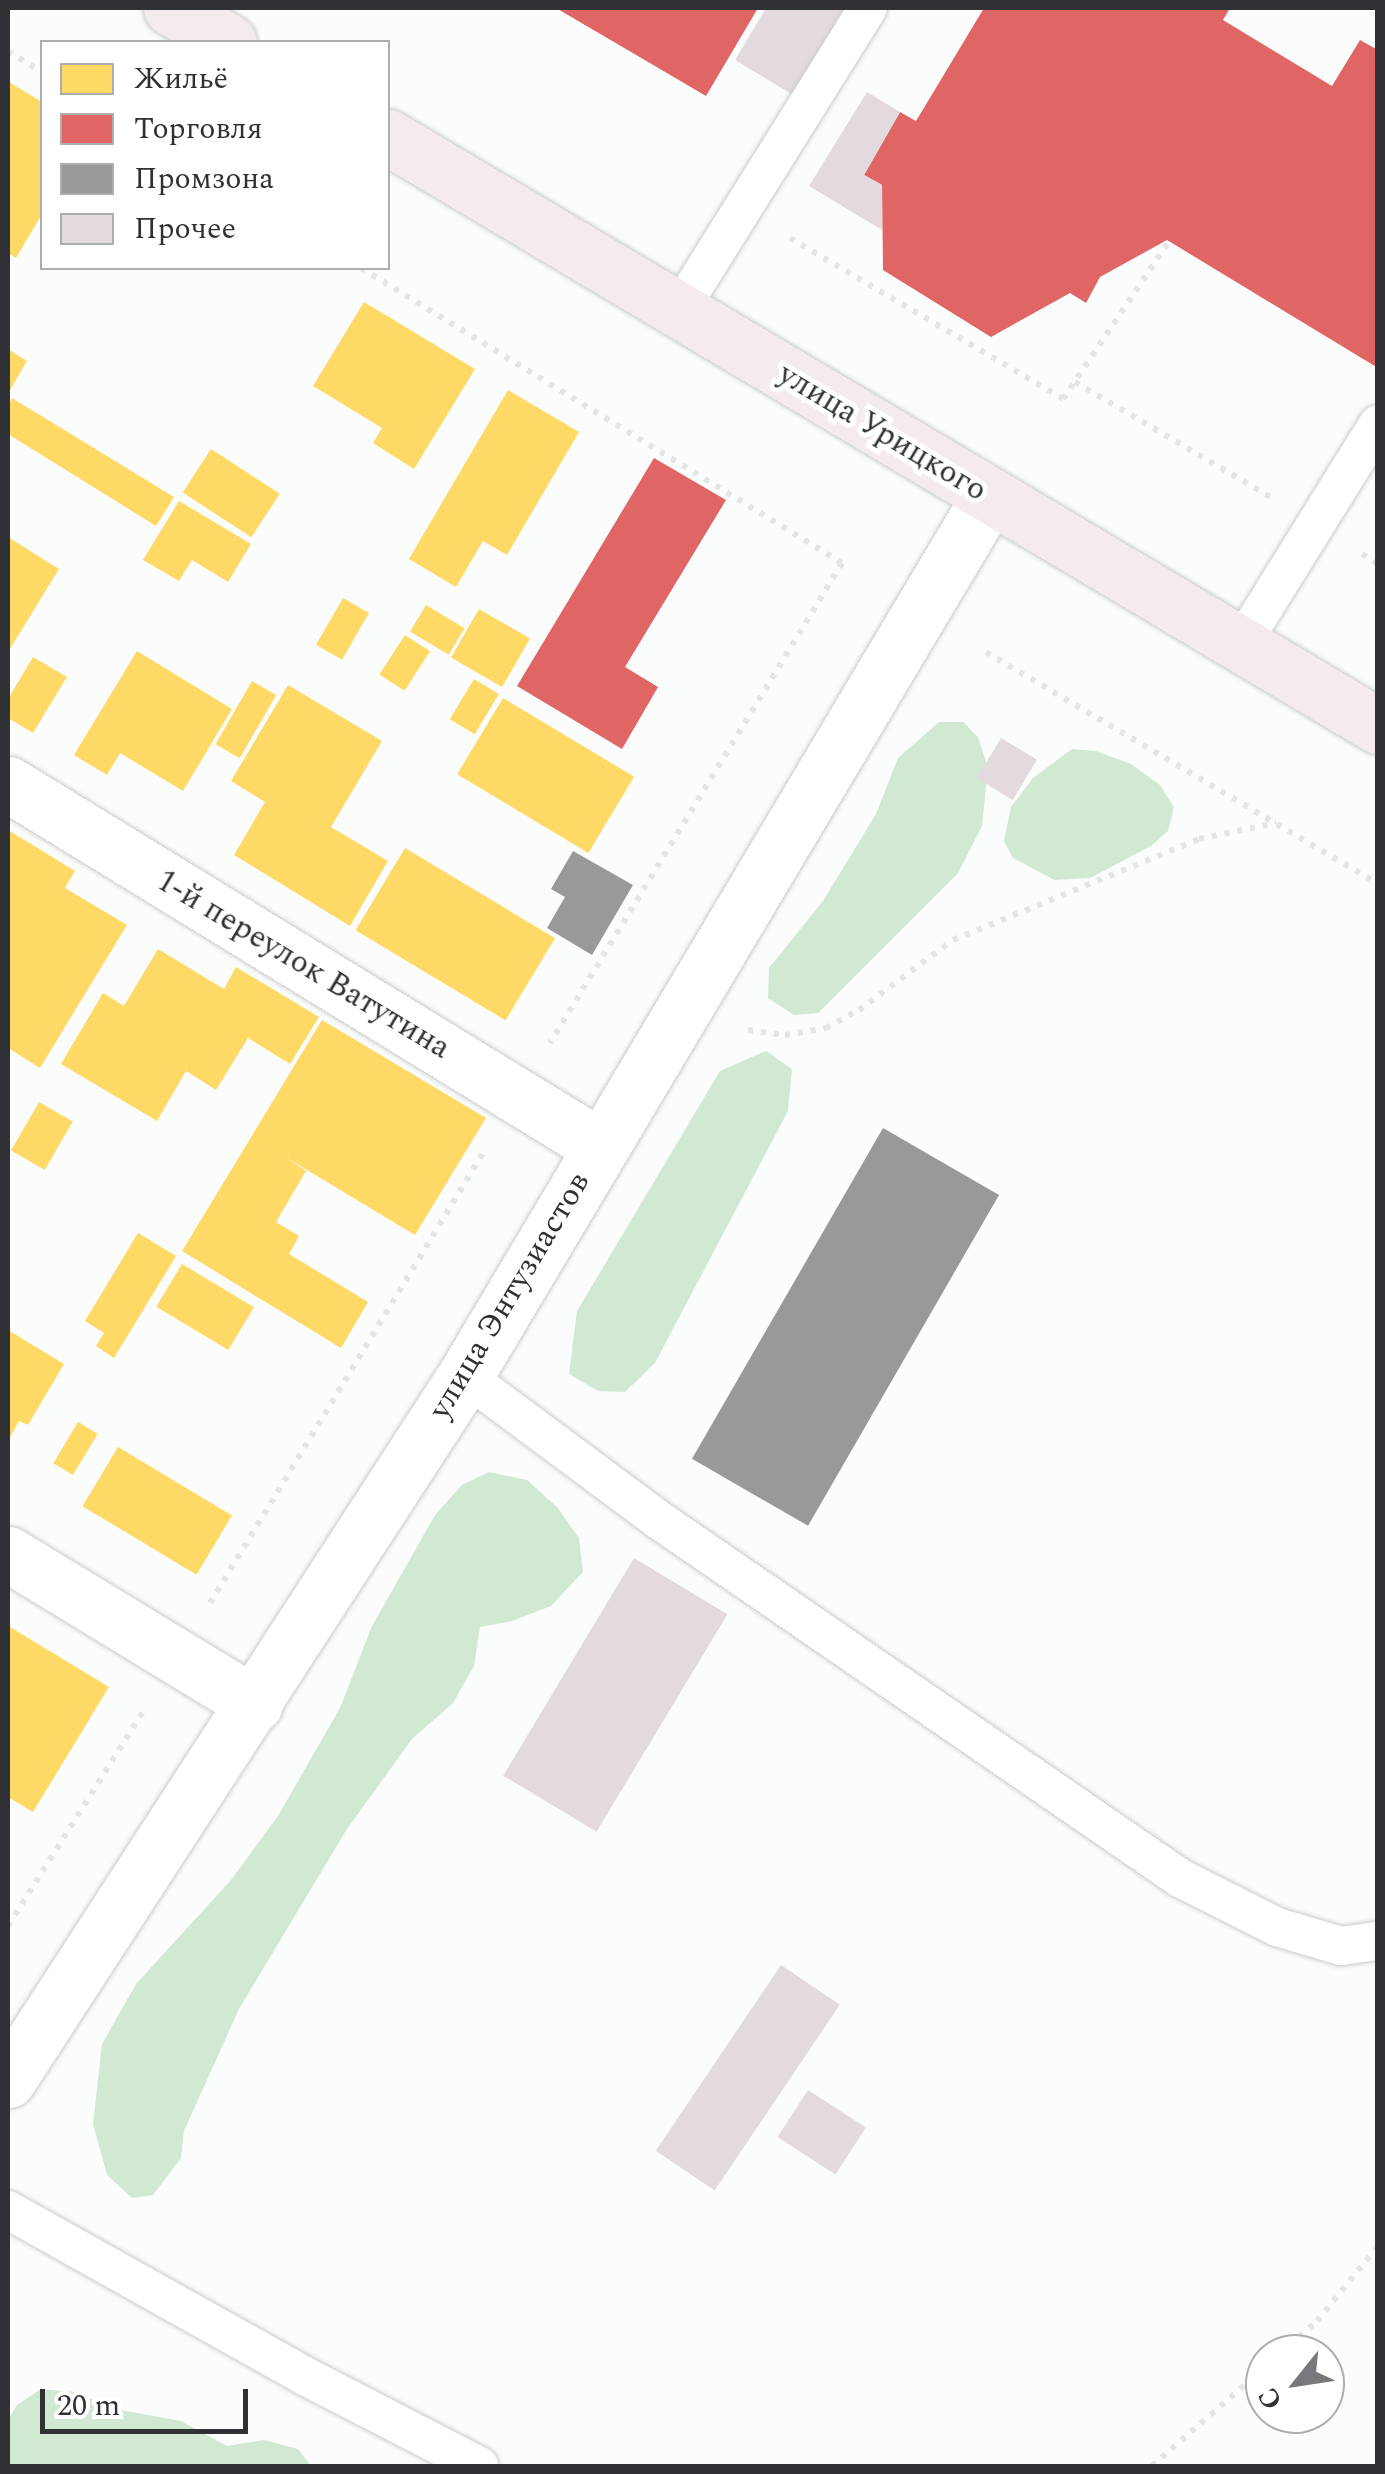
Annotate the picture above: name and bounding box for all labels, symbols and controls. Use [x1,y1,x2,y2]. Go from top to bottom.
legend [40,40,390,270]
text: Жильё [134,56,228,102]
text: Торговля [134,106,263,152]
text: Промзона [134,156,274,202]
text: Прочее [134,206,236,252]
street label: улица Урицкого [771,356,993,510]
street label: 1-й переулок Ватутина [149,862,457,1068]
street label: улица Энтузиастов [421,1166,599,1426]
north arrow [1245,2334,1345,2434]
scale bar [45,2369,252,2431]
text: С [1247,2379,1294,2418]
text: 20 m [57,2383,120,2429]

